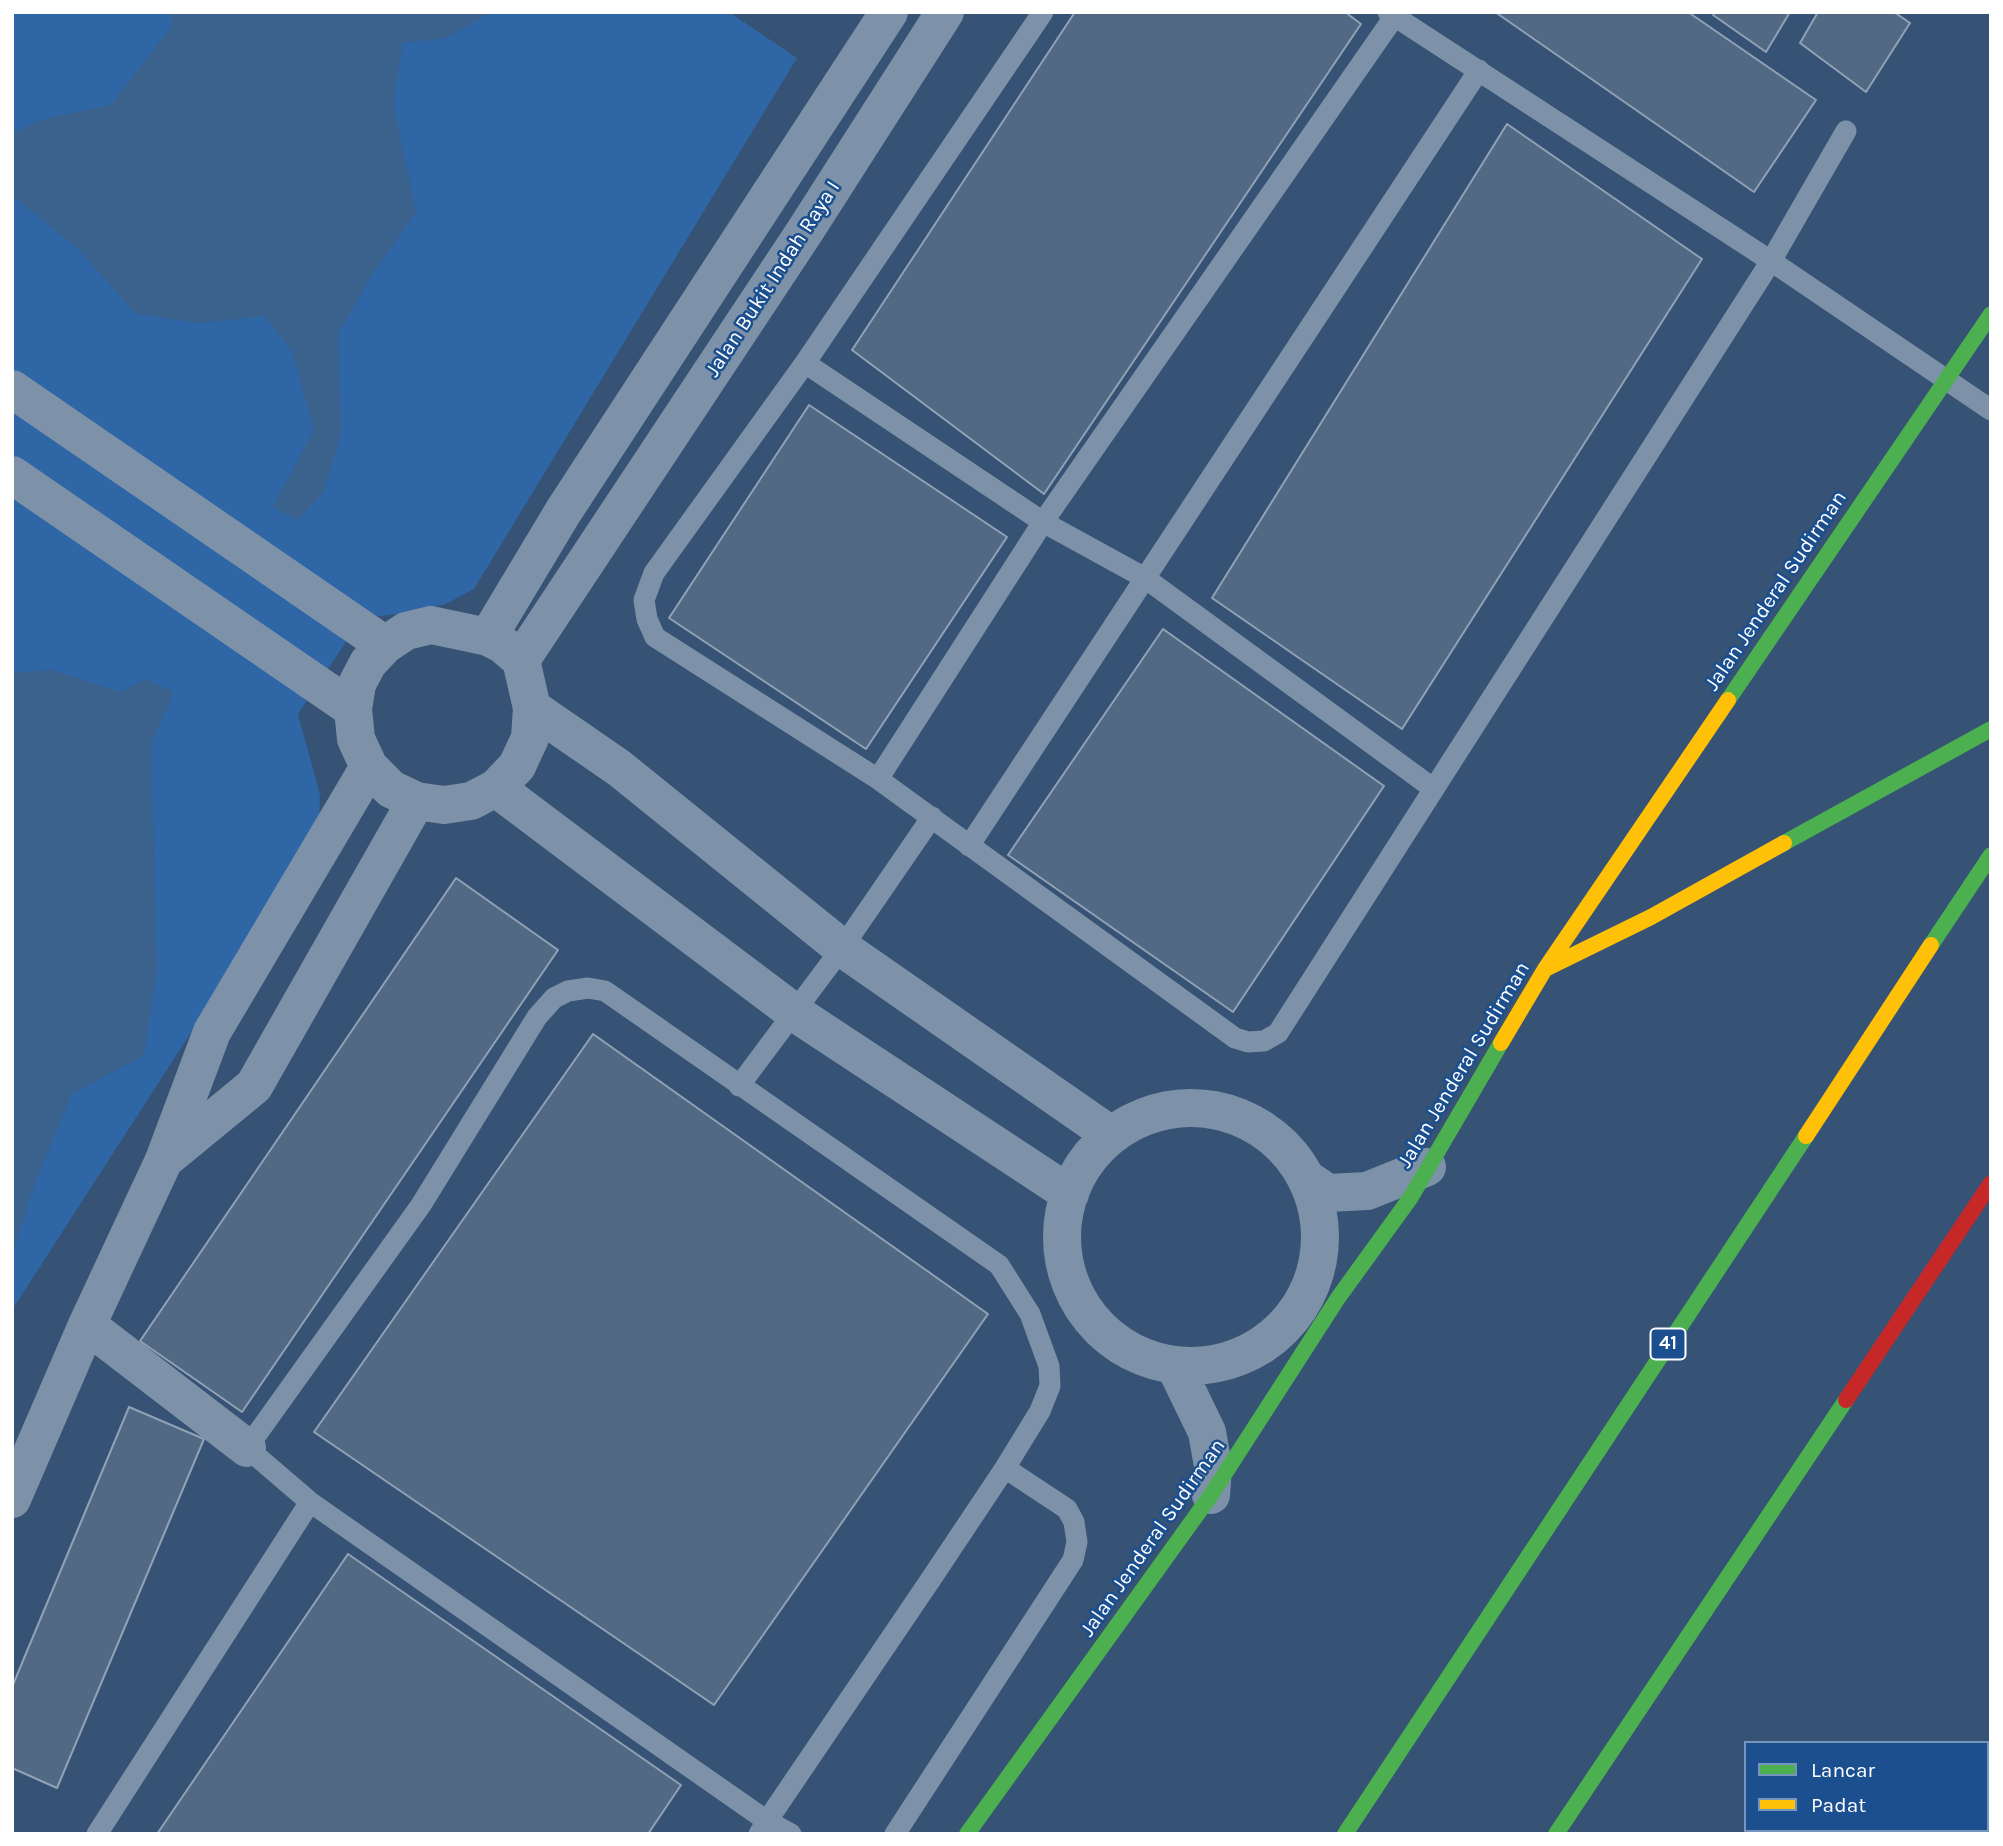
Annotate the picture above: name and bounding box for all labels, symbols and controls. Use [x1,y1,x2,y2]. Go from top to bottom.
street label: Jalan Bukit Indah Raya I [700,176,846,382]
street label: Jalan Jenderal Sudirman [1700,486,1852,696]
street label: Jalan Jenderal Sudirman [1392,957,1536,1173]
road number: 41 [1650,1328,1686,1360]
street label: Jalan Jenderal Sudirman [1075,1434,1231,1642]
legend [1744,1741,1989,1832]
text: Lancar [1811,1758,1875,1782]
text: Padat [1811,1793,1866,1817]

